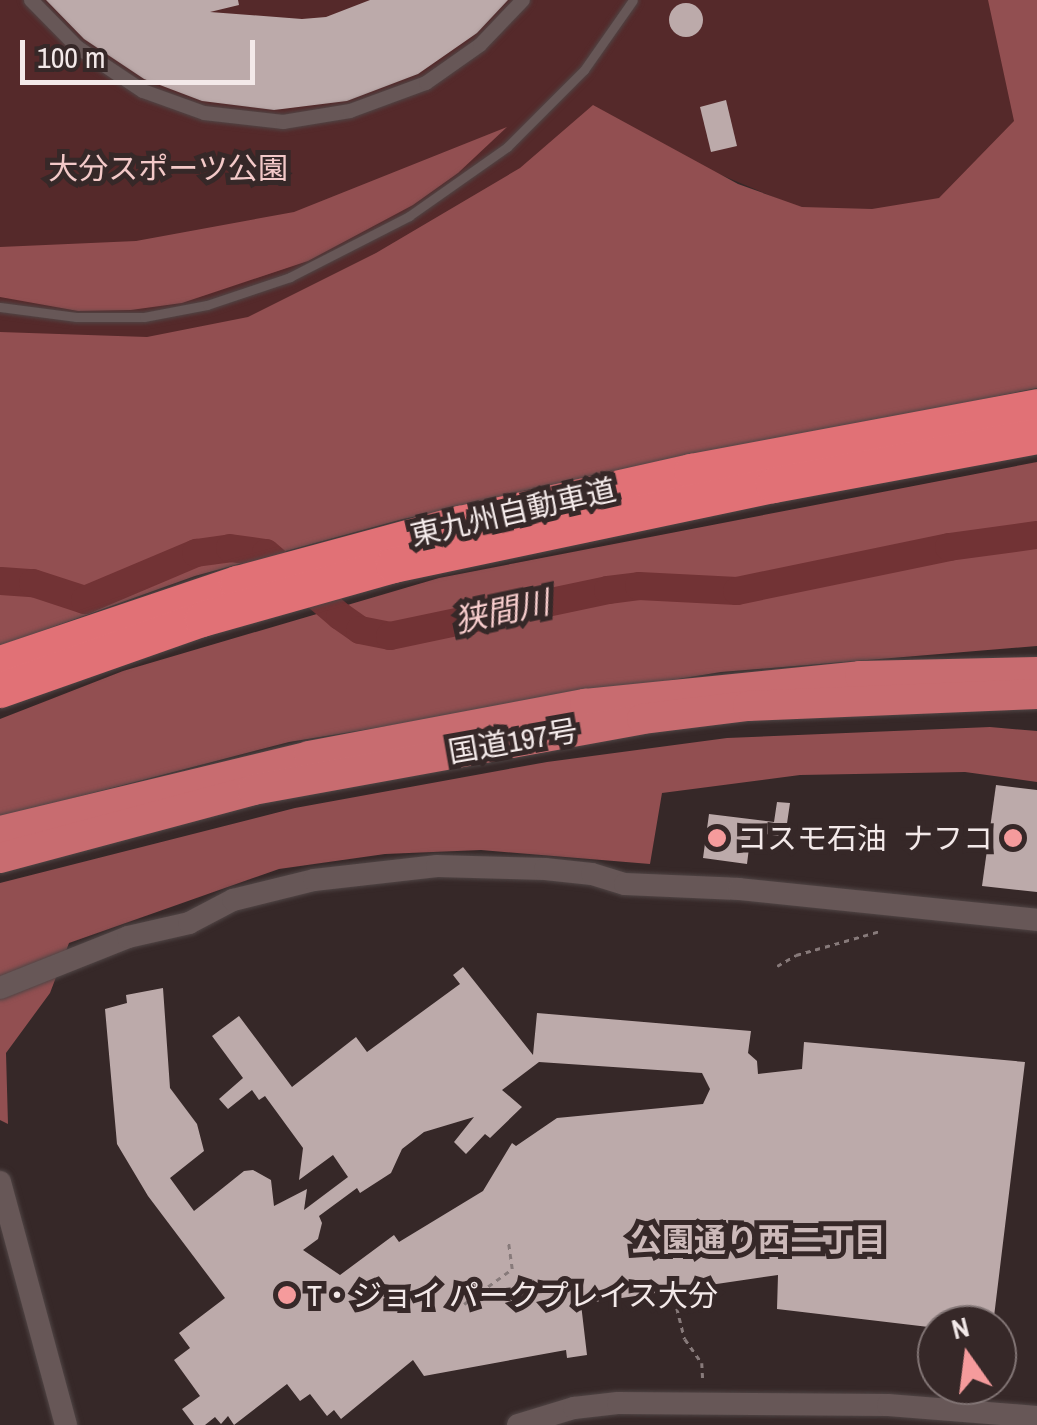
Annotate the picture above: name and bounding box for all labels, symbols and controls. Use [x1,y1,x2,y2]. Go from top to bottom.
scale bar [25,20,260,82]
text: 100 m [37,37,105,77]
park label: 大分スポーツ公園 [48,150,288,186]
street label: 東九州自動車道 [407,471,619,553]
water label: 狭間川 [451,583,553,641]
street label: 国道197号 [445,712,581,770]
place label: コスモ石油 [737,820,887,856]
place label: ナフコ [903,820,993,856]
marker: コスモ石油 [706,827,728,849]
marker: ナフコ [1002,827,1024,849]
district label: 公園通り西二丁目 [630,1221,886,1259]
place label: T・ジョイ パークプレイス大分 [307,1277,719,1313]
marker: T・ジョイ パークプレイス大分 [276,1284,298,1306]
north arrow [917,1305,1017,1405]
text: N [948,1307,973,1348]

